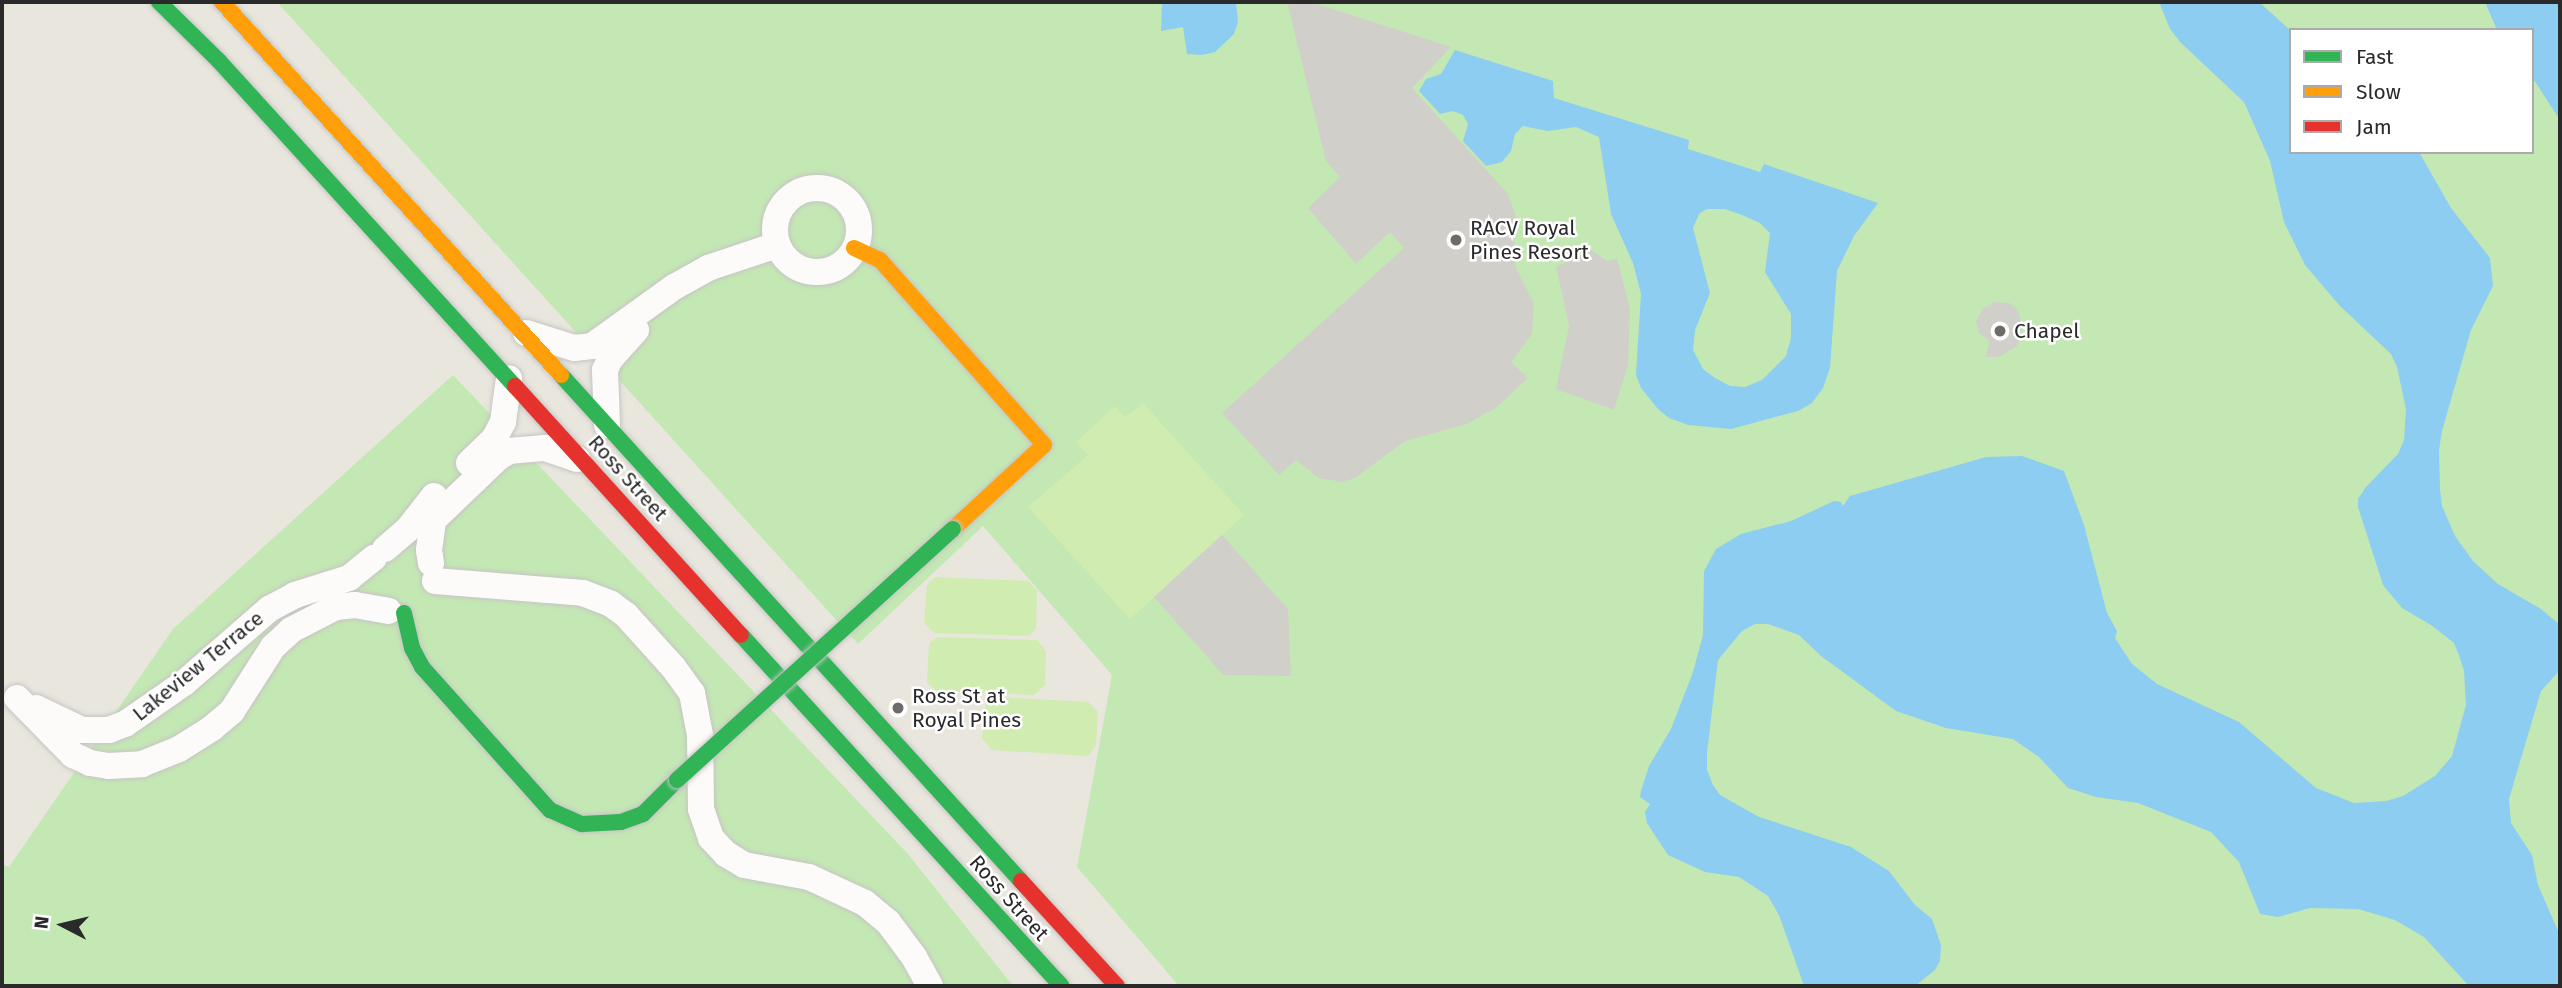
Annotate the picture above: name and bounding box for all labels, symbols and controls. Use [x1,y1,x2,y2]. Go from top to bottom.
legend [2289,28,2534,154]
text: Fast [2356,44,2394,70]
text: Slow [2356,79,2401,105]
text: Jam [2356,114,2392,140]
place label: RACV Royal Pines Resort [1470,215,1589,265]
marker: RACV Royal Pines Resort [1448,232,1464,248]
place label: Chapel [2014,318,2079,344]
marker: Chapel [1992,323,2008,339]
street label: Ross Street [583,430,673,526]
street label: Lakeview Terrace [127,606,269,726]
place label: Ross St at Royal Pines [912,683,1021,733]
marker: Ross St at Royal Pines [890,700,906,716]
street label: Ross Street [964,850,1054,946]
north arrow [28,890,98,960]
text: N [29,915,54,930]

